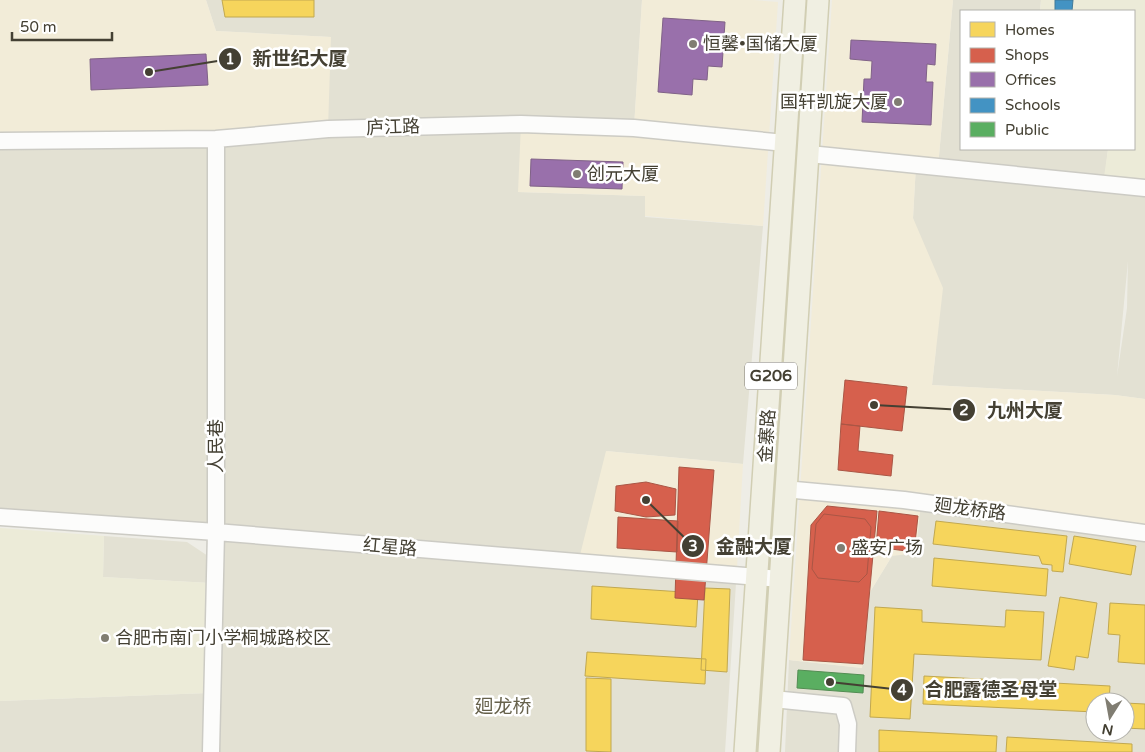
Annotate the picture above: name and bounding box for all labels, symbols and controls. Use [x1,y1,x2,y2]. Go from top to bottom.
scale bar [12,10,112,42]
legend [960,10,1135,150]
text: 50 m [20,18,57,36]
text: Homes [1005,21,1055,39]
place label: 恒馨•国储大厦 [703,33,818,55]
marker: 恒馨•国储大厦 [687,38,699,50]
callout: 新世纪大厦 [218,42,358,76]
text: Shops [1005,46,1049,64]
text: 新世纪大厦 [252,48,348,70]
text: 1 [225,50,235,68]
text: Offices [1005,71,1056,89]
place label: 国轩凯旋大厦 [780,91,888,113]
marker: 国轩凯旋大厦 [892,96,904,108]
text: Schools [1005,96,1061,114]
street label: 庐江路 [366,115,420,139]
text: Public [1005,121,1049,139]
place label: 创元大厦 [587,163,659,185]
marker: 创元大厦 [571,168,583,180]
road number: G206 [745,362,797,390]
callout: 九州大厦 [952,393,1073,427]
text: 九州大厦 [987,400,1063,422]
text: 2 [959,401,969,419]
street label: 金寨路 [754,408,780,464]
street label: 人民巷 [205,419,227,473]
street label: 廻龙桥路 [933,494,1007,524]
callout: 金融大厦 [681,529,802,563]
street label: 红星路 [362,534,418,560]
text: 金融大厦 [716,536,792,558]
text: 3 [688,537,698,555]
place label: 盛安广场 [851,537,923,559]
marker: 盛安广场 [835,542,847,554]
place label: 合肥市南门小学桐城路校区 [115,627,331,649]
marker: 合肥市南门小学桐城路校区 [99,632,111,644]
callout: 合肥露德圣母堂 [889,673,1067,707]
text: 合肥露德圣母堂 [924,679,1058,701]
text: 4 [897,681,907,699]
north arrow [1085,692,1135,742]
district label: 廻龙桥 [474,696,532,718]
text: N [1100,720,1115,739]

